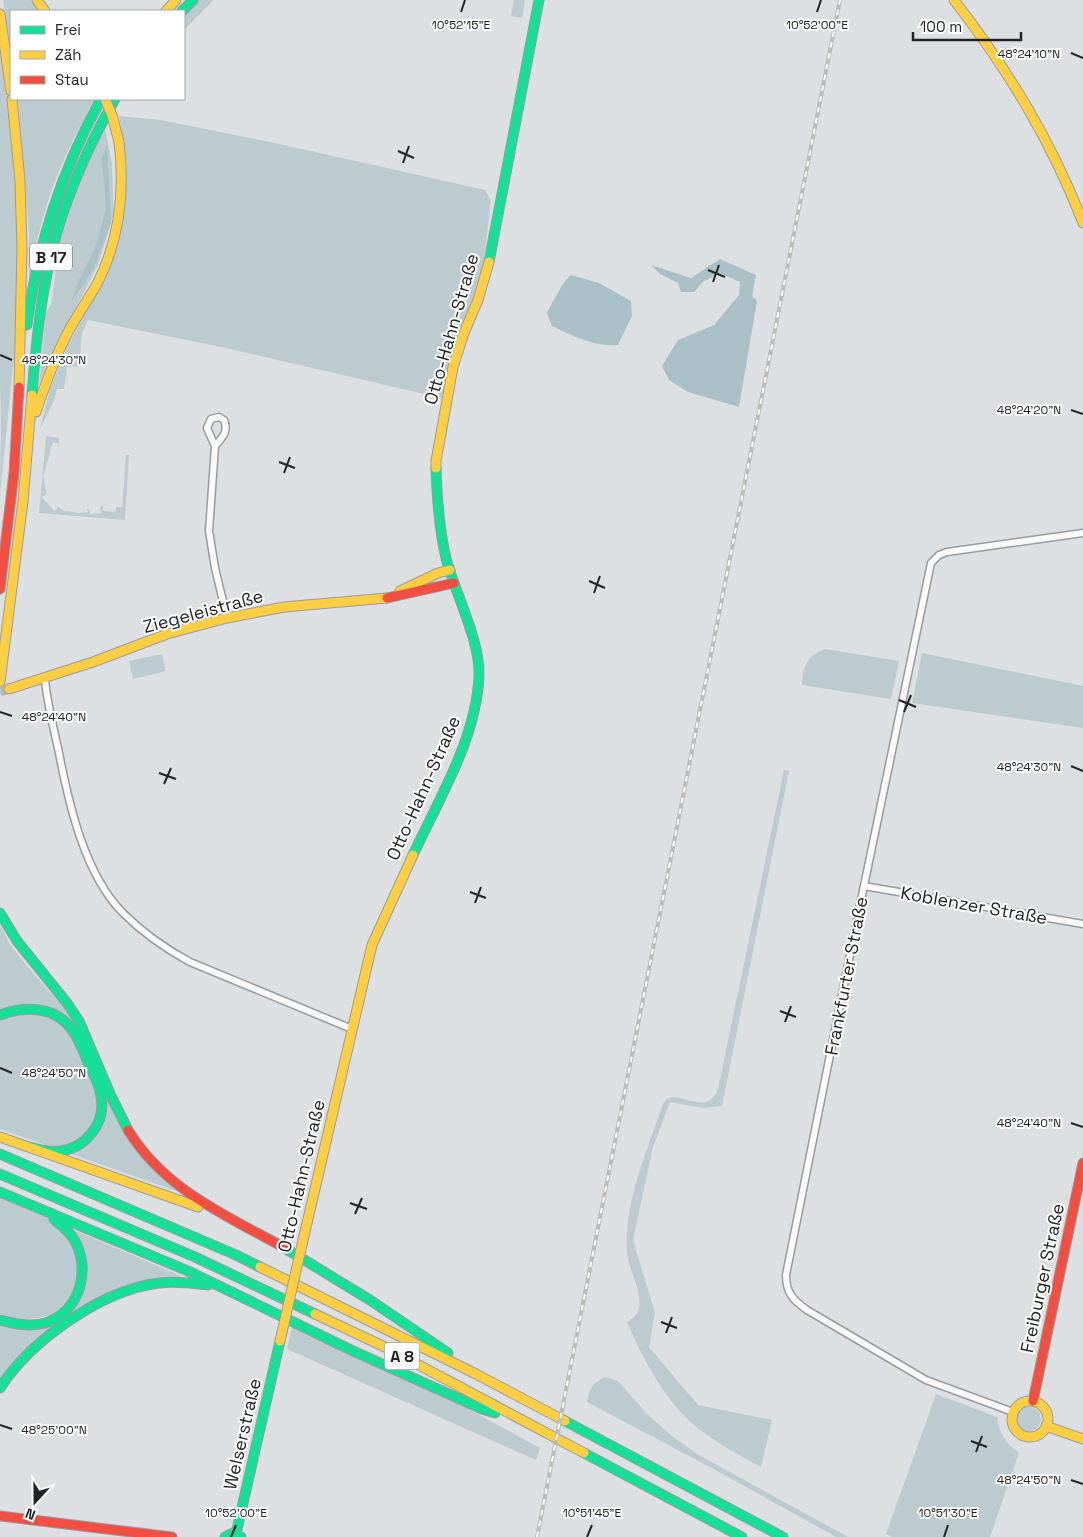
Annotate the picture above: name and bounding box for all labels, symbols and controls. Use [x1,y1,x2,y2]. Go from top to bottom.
legend [10,10,185,100]
scale bar [913,10,1020,42]
text: 10°52'15"E [432,17,491,33]
text: 10°52'00"E [786,17,848,33]
text: 100 m [920,17,962,36]
text: Frei [55,20,81,39]
text: Zäh [55,45,81,64]
text: 48°24'10"N [998,46,1060,62]
text: Stau [55,70,89,89]
road number: B 17 [30,243,72,270]
street label: Otto-Hahn-Straße [418,251,484,407]
text: 48°24'30"N [22,352,86,368]
text: 48°24'20"N [997,402,1061,418]
street label: Ziegeleistraße [140,584,266,638]
text: 48°24'40"N [22,709,86,725]
street label: Otto-Hahn-Straße [381,712,465,864]
text: 48°24'30"N [997,759,1061,775]
street label: Koblenzer Straße [899,881,1049,929]
street label: Frankfurter Straße [819,895,873,1057]
text: 48°24'50"N [22,1065,86,1081]
street label: Otto-Hahn-Straße [272,1097,330,1255]
text: 48°24'40"N [997,1115,1061,1131]
street label: Freiburger Straße [1015,1201,1069,1355]
road number: A 8 [384,1342,420,1370]
street label: Welserstraße [218,1376,266,1492]
text: 48°25'00"N [21,1422,87,1438]
text: 48°24'50"N [997,1472,1061,1488]
north arrow [10,1477,60,1527]
text: N [23,1504,38,1524]
text: 10°52'00"E [205,1505,267,1521]
text: 10°51'45"E [563,1505,621,1521]
text: 10°51'30"E [918,1505,978,1521]

